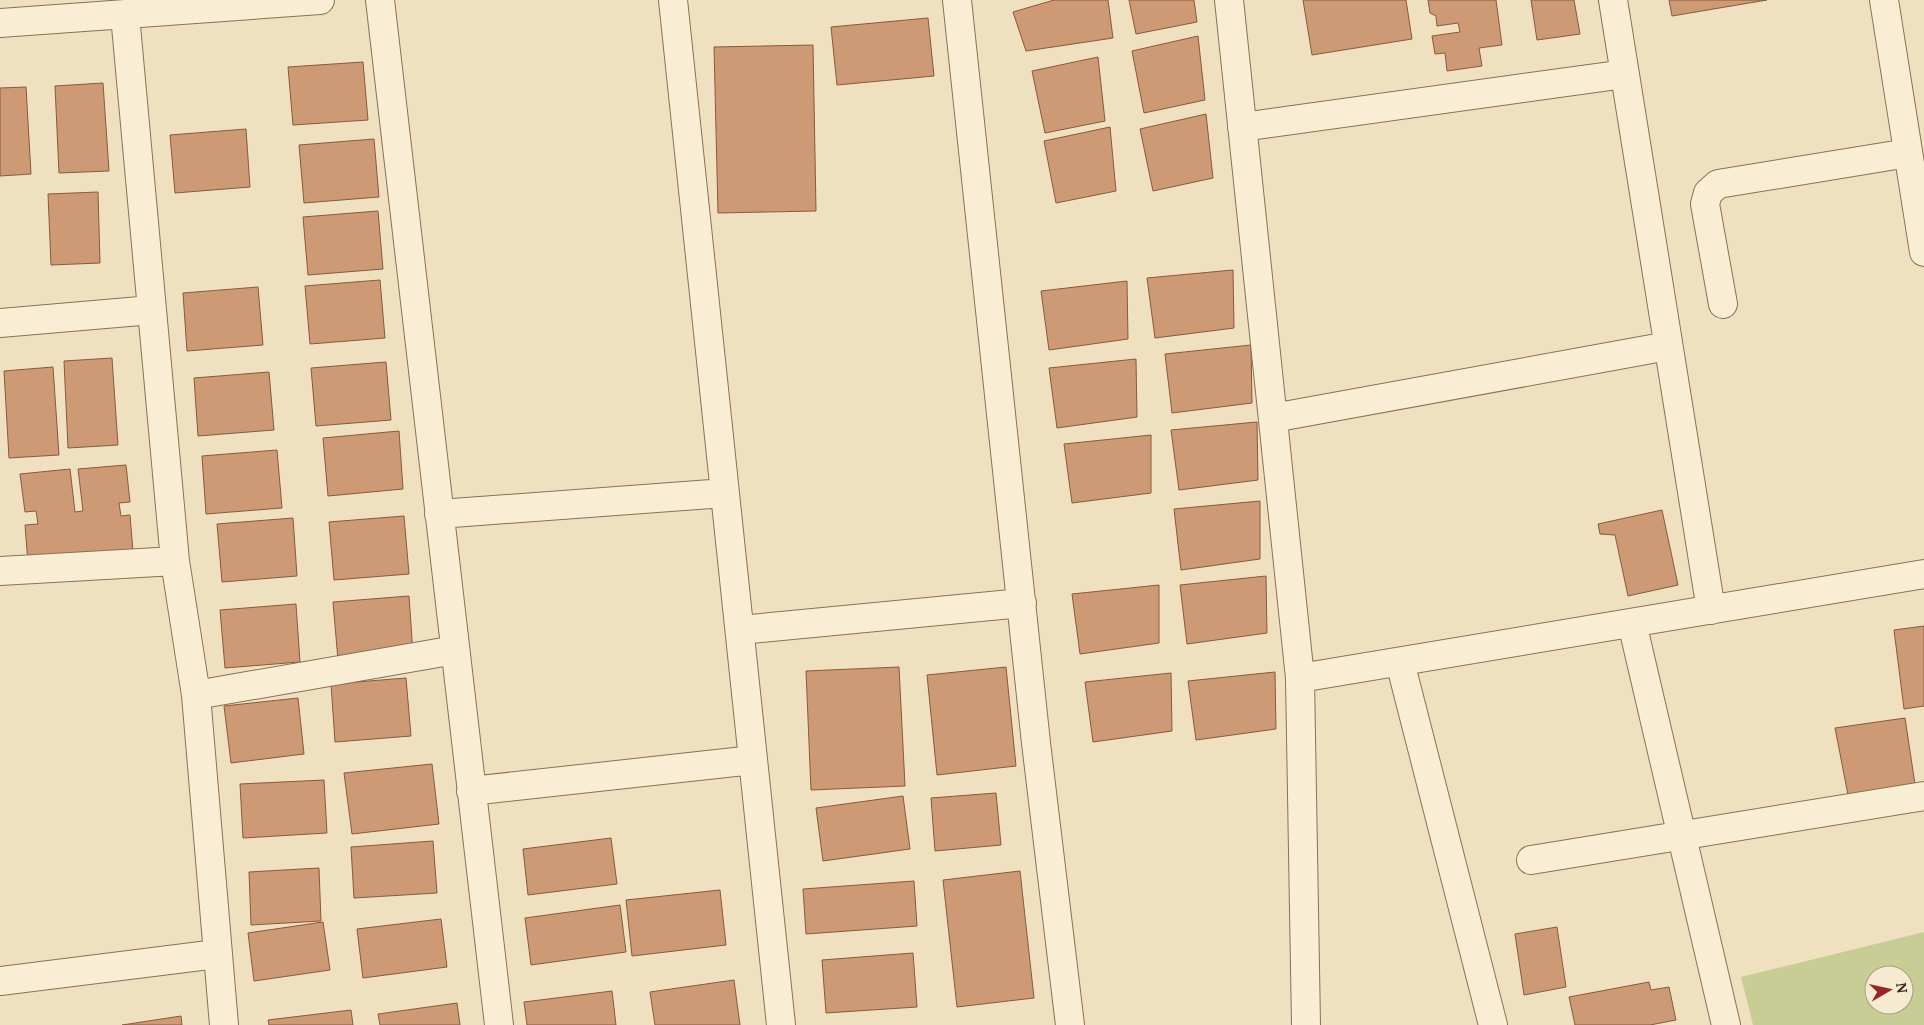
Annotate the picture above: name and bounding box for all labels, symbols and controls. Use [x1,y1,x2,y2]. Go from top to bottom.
north arrow [1864,965,1914,1015]
text: N [1892,981,1913,995]

